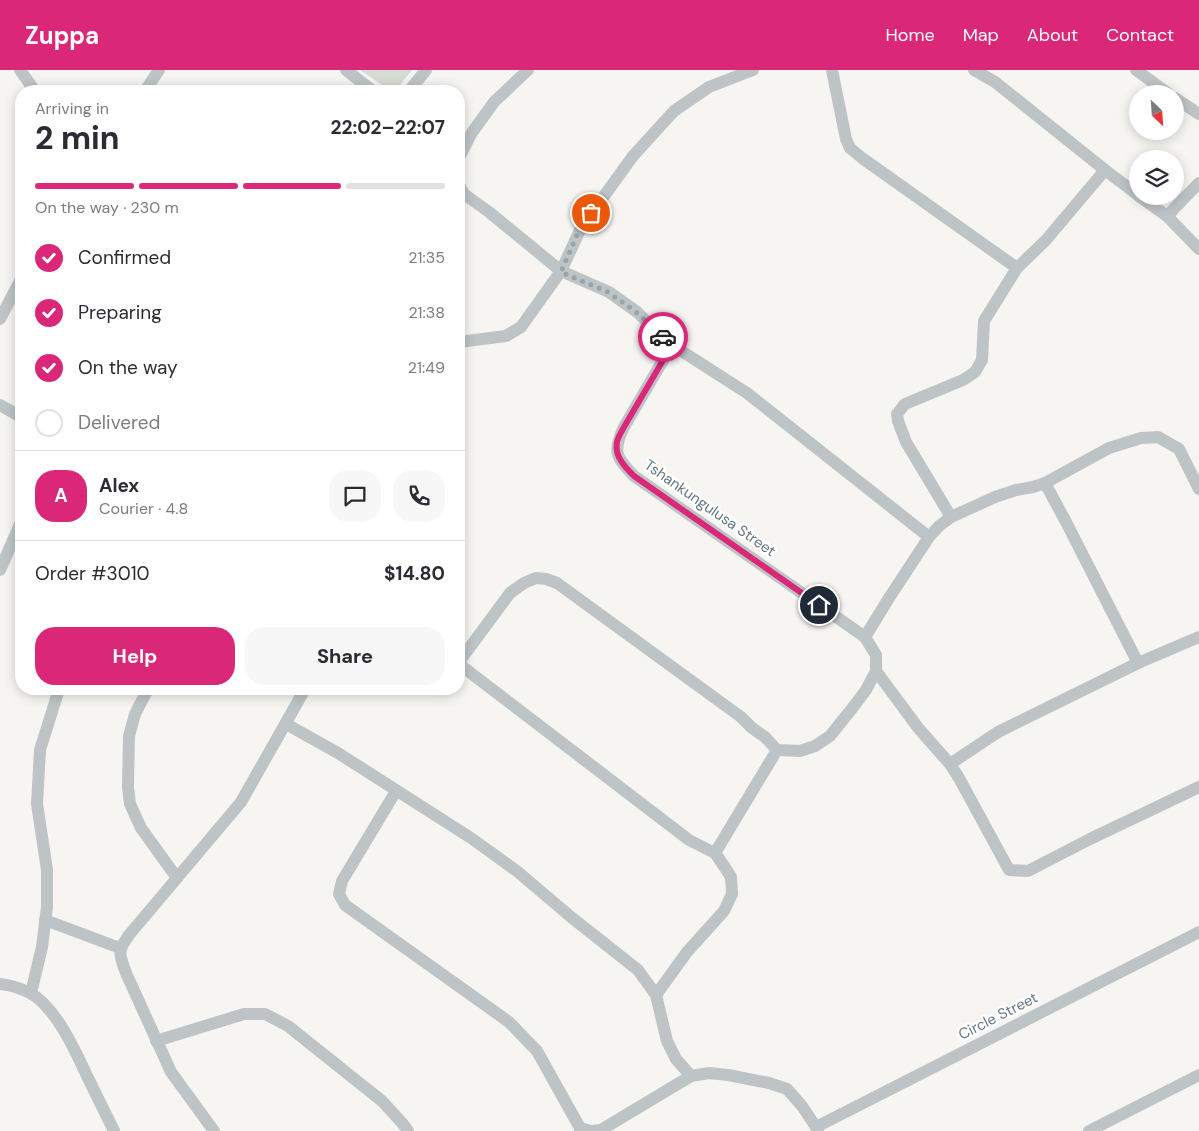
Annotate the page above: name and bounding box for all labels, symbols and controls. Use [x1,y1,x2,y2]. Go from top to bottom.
text: Zuppa [25,20,99,51]
text: Home [885,23,935,47]
text: Map [963,23,999,47]
text: About [1027,23,1078,47]
text: Contact [1106,23,1174,47]
north arrow [1129,85,1184,140]
map controls [1129,85,1184,205]
text: Arriving in [35,98,109,119]
text: 22:02–22:07 [331,115,445,140]
text: 2 min [35,117,120,159]
button: layers [1129,150,1184,205]
pin [570,192,612,234]
text: On the way · 230 m [35,197,179,218]
icon: bag [577,199,605,227]
icon: check [35,244,63,272]
text: Confirmed [78,245,171,270]
text: 21:35 [408,247,445,268]
icon: check [35,299,63,327]
text: Preparing [78,300,162,325]
text: 21:38 [408,302,445,323]
courier [638,312,688,362]
icon: car [649,323,677,351]
icon: check [35,354,63,382]
text: On the way [78,355,178,380]
text: 21:49 [408,357,445,378]
text: Delivered [78,410,160,435]
street label: Tshankungulusa Street [640,455,780,561]
button: chat [329,470,381,522]
button: phone [393,470,445,522]
text: Alex [99,473,139,498]
text: A [54,483,68,508]
text: Courier · 4.8 [99,498,188,519]
text: Order #3010 [35,561,150,586]
text: $14.80 [384,561,445,586]
pin [798,584,840,626]
icon: home [805,591,833,619]
button: Help [35,627,235,685]
button: Share [245,627,445,685]
street label: Circle Street [955,987,1041,1045]

